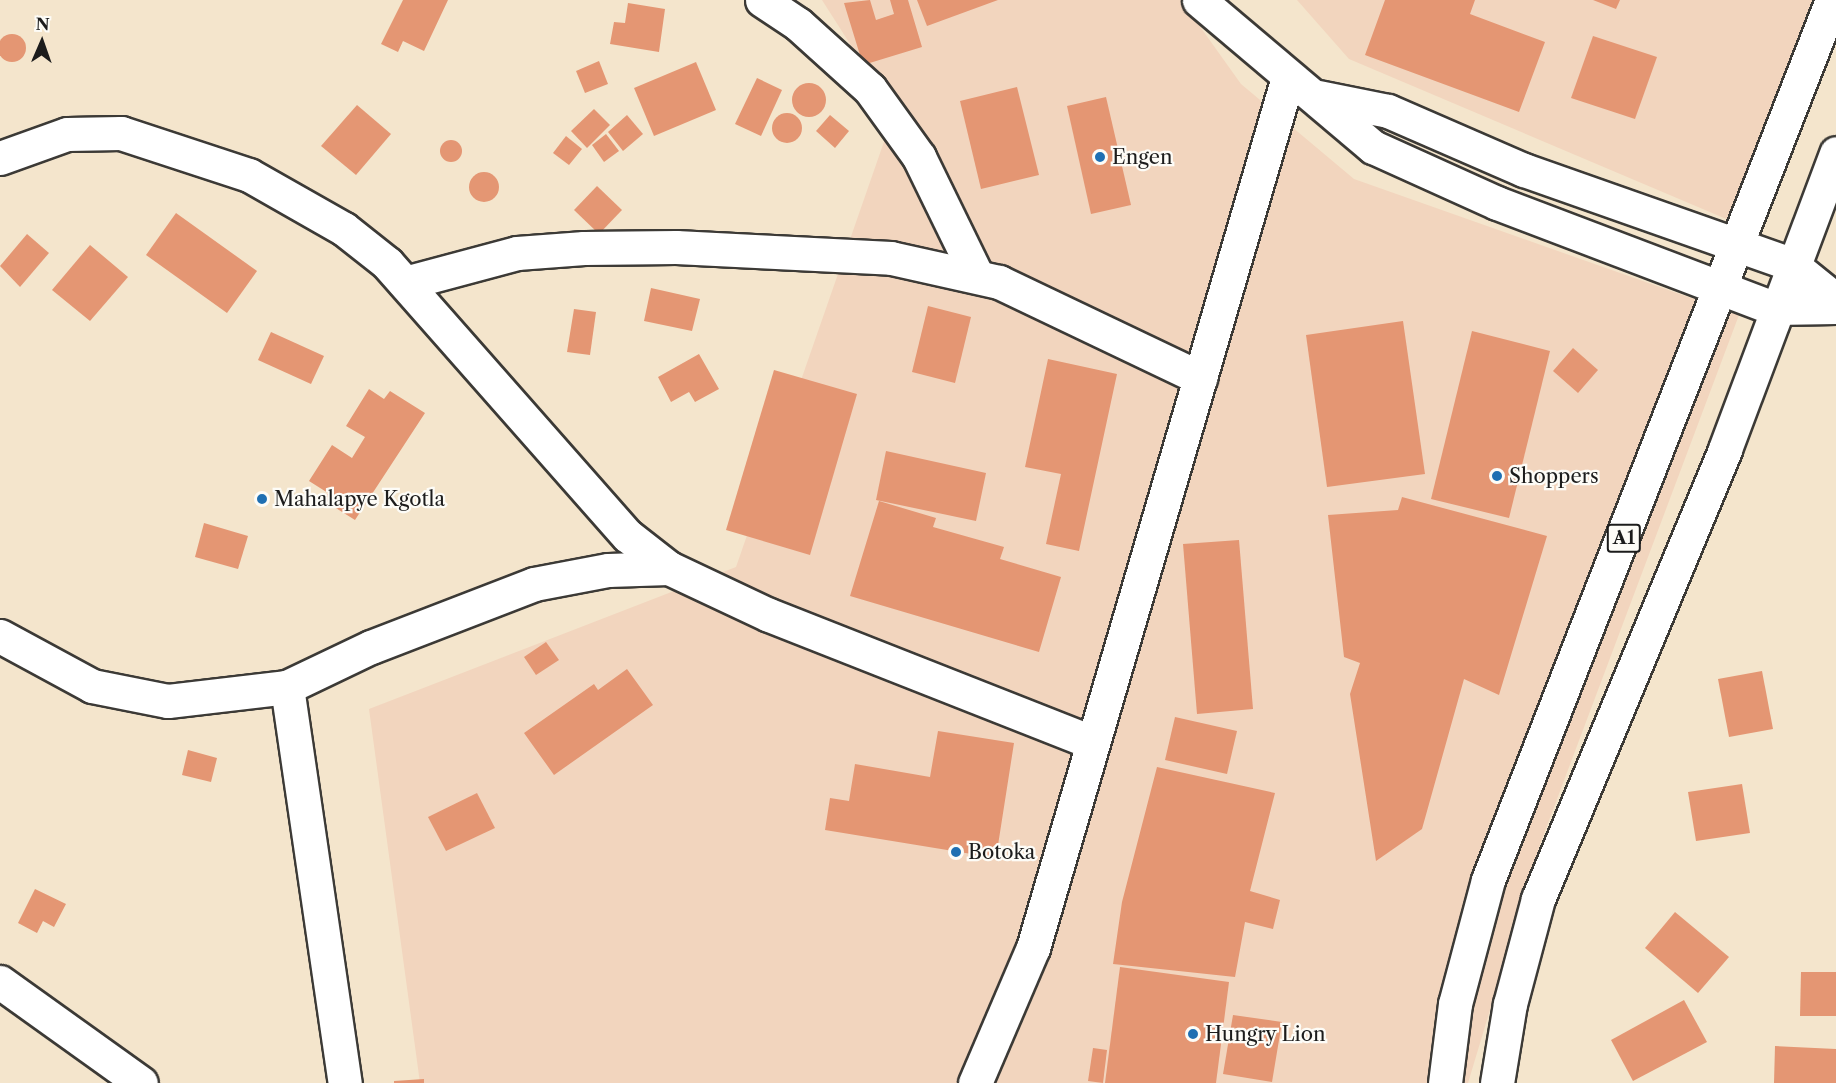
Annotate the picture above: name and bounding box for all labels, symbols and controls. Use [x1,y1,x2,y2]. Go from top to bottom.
north arrow [12,12,72,72]
text: N [35,14,50,34]
place label: Engen [1112,145,1172,169]
marker: Engen [1093,150,1107,164]
place label: Shoppers [1509,464,1599,488]
marker: Shoppers [1490,469,1504,483]
place label: Mahalapye Kgotla [274,487,445,511]
marker: Mahalapye Kgotla [255,492,269,506]
road number: A1 [1606,523,1642,553]
place label: Botoka [968,840,1035,864]
marker: Botoka [949,845,963,859]
place label: Hungry Lion [1205,1022,1326,1046]
marker: Hungry Lion [1186,1027,1200,1041]

